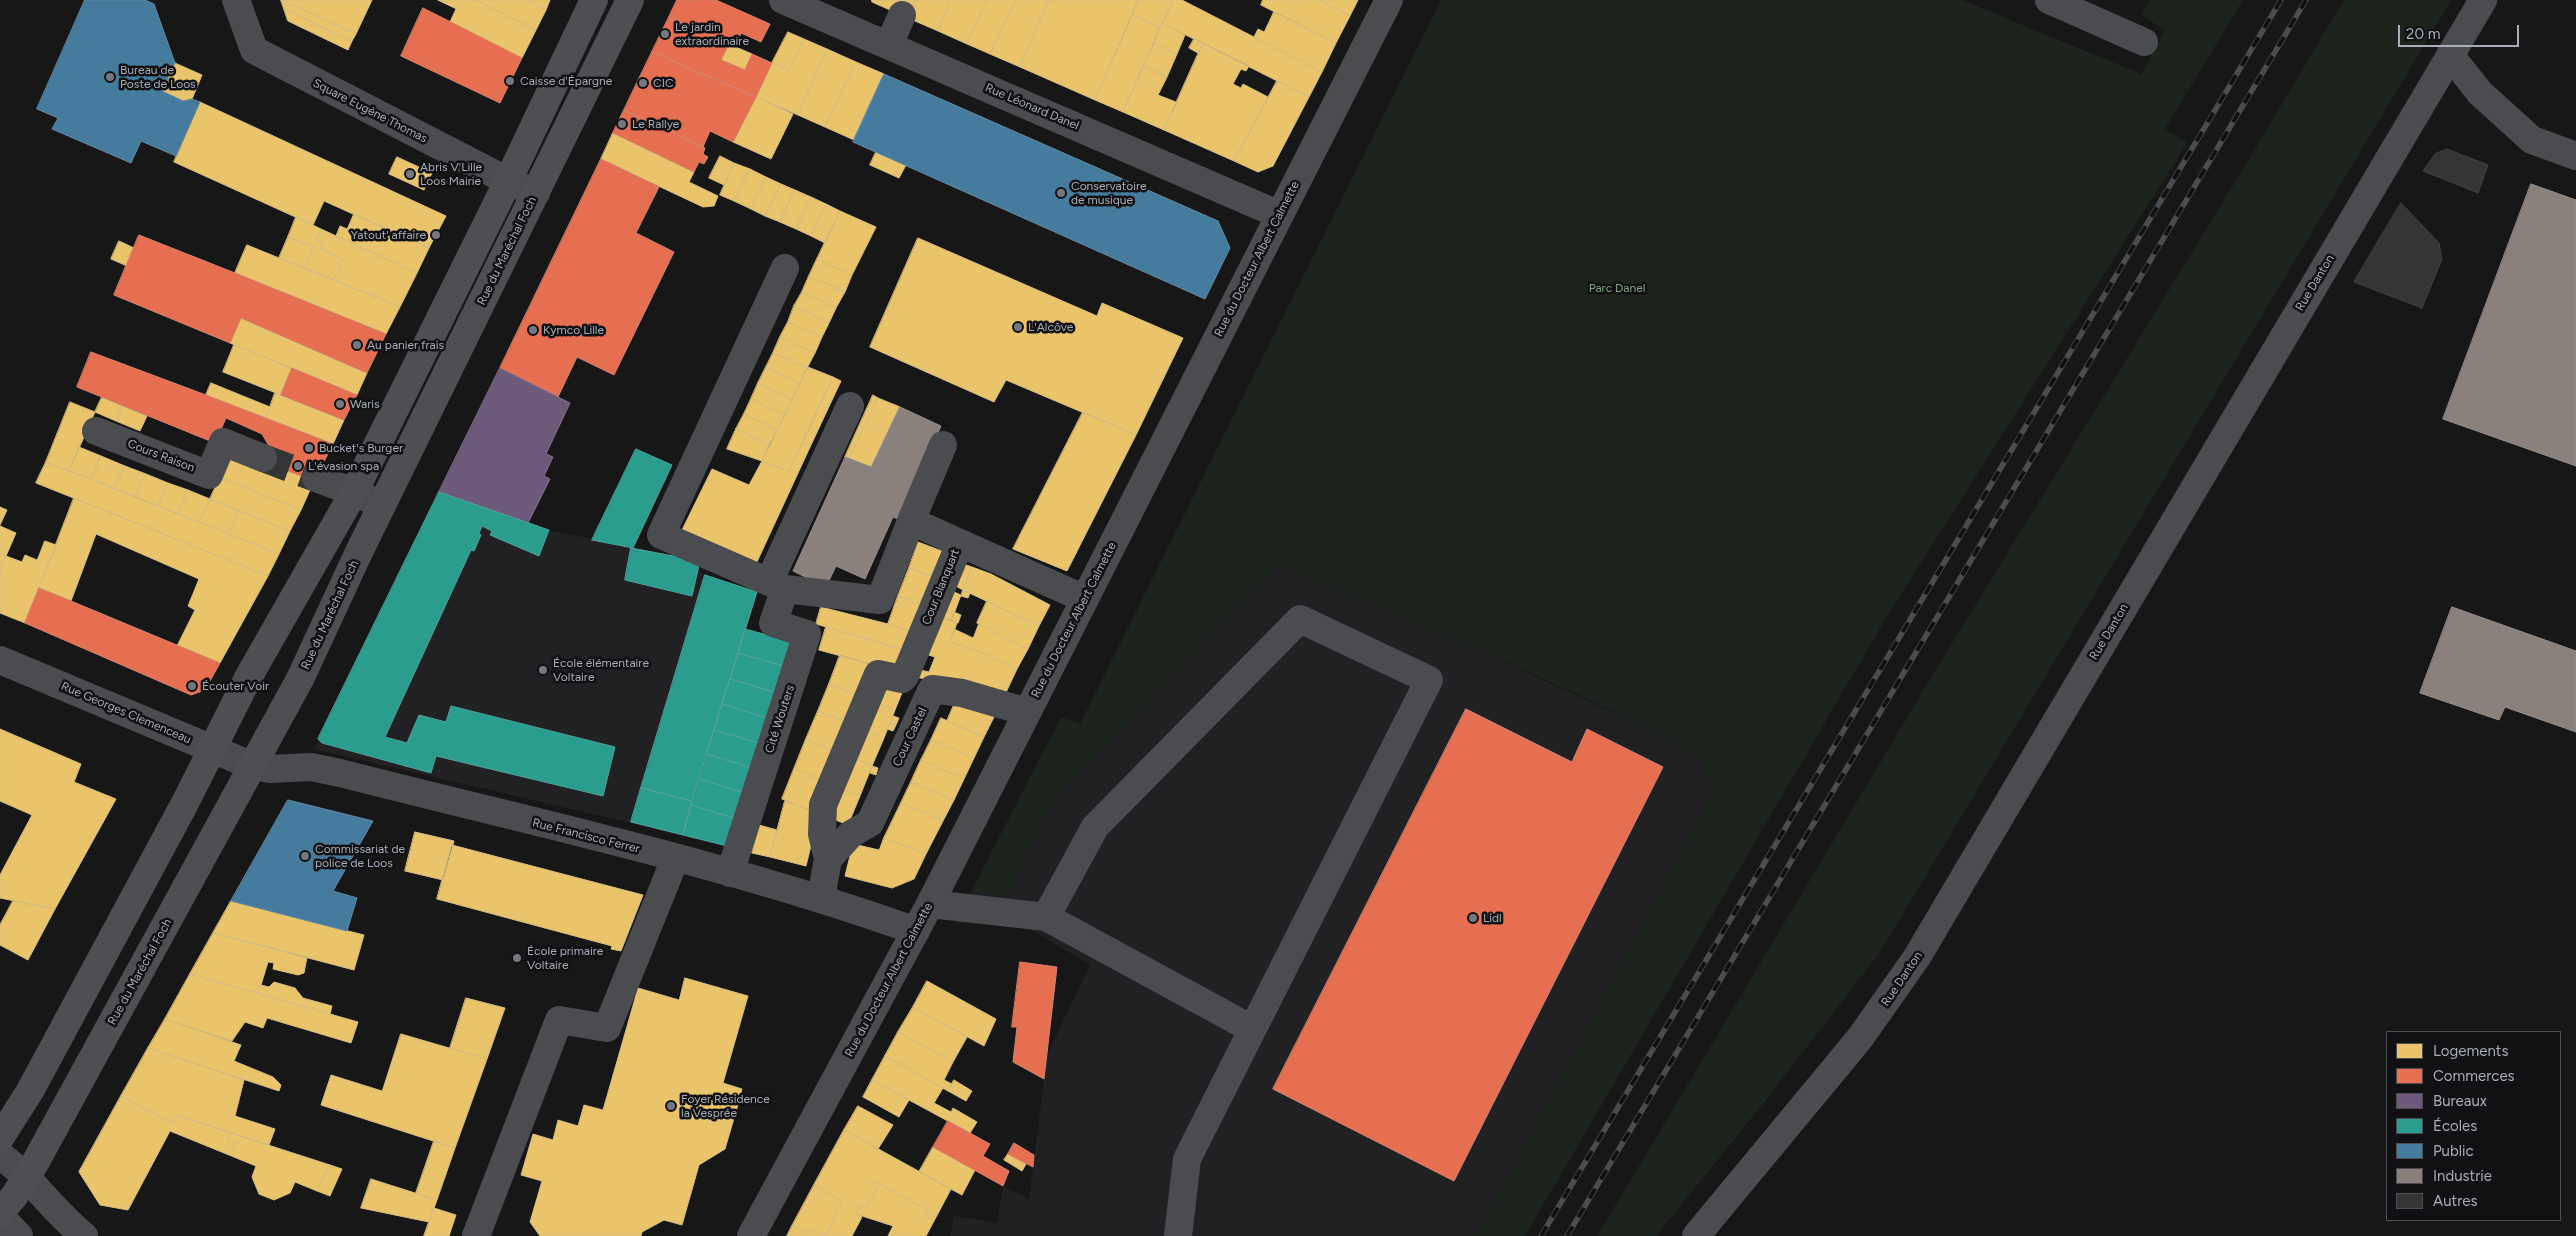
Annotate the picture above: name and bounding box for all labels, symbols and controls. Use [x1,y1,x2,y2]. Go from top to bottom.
scale bar [2401,15,2522,47]
place label: Le jardin extraordinaire [675,20,749,48]
text: 20 m [2406,25,2440,43]
marker: Le jardin extraordinaire [659,28,671,40]
place label: Bureau de Poste de Loos [120,63,196,91]
marker: Bureau de Poste de Loos [104,71,116,83]
place label: Caisse d'Épargne [520,74,612,88]
marker: Caisse d'Épargne [504,75,516,87]
street label: Square Eugène Thomas [310,76,430,146]
place label: CIC [653,76,674,90]
marker: CIC [637,77,649,89]
street label: Rue Léonard Danel [983,81,1081,133]
place label: Le Rallye [632,117,679,131]
marker: Le Rallye [616,118,628,130]
place label: Abris V'Lille Loos Mairie [420,160,482,188]
marker: Abris V'Lille Loos Mairie [404,168,416,180]
place label: Conservatoire de musique [1071,179,1147,207]
street label: Rue du Docteur Albert Calmette [1211,179,1303,339]
marker: Conservatoire de musique [1055,187,1067,199]
street label: Rue du Maréchal Foch [474,194,540,308]
place label: Yatout' affaire [351,228,426,242]
marker: Yatout' affaire [430,229,442,241]
street label: Rue Danton [2293,252,2337,314]
park label: Parc Danel [1589,281,1645,295]
place label: L'Alcôve [1028,320,1073,334]
marker: L'Alcôve [1012,321,1024,333]
place label: Kymco Lille [543,323,604,337]
marker: Kymco Lille [527,324,539,336]
place label: Au panier frais [367,338,444,352]
marker: Au panier frais [351,339,363,351]
place label: Waris [350,397,380,411]
marker: Waris [334,398,346,410]
street label: Cours Raison [125,437,197,475]
place label: Bucket's Burger [319,441,403,455]
marker: Bucket's Burger [303,442,315,454]
place label: L'évasion spa [308,459,379,473]
marker: L'évasion spa [292,460,304,472]
street label: Rue du Docteur Albert Calmette [1028,540,1120,700]
street label: Cour Blanquart [919,547,963,627]
street label: Rue du Maréchal Foch [298,558,362,672]
street label: Rue Danton [2087,601,2131,663]
place label: École élémentaire Voltaire [553,656,649,684]
marker: École élémentaire Voltaire [537,664,549,676]
street label: Rue Georges Clemenceau [59,679,193,747]
place label: Écouter Voir [202,679,269,693]
marker: Écouter Voir [186,680,198,692]
street label: Cité Wouters [762,683,798,755]
street label: Cour Castel [890,705,930,769]
street label: Rue Francisco Ferrer [531,816,641,856]
place label: Commissariat de police de Loos [315,842,405,870]
marker: Commissariat de police de Loos [299,850,311,862]
street label: Rue du Docteur Albert Calmette [842,900,936,1060]
place label: Lidl [1483,911,1502,925]
marker: Lidl [1467,912,1479,924]
street label: Rue du Maréchal Foch [105,917,175,1027]
place label: École primaire Voltaire [527,944,603,972]
street label: Rue Danton [1878,949,1926,1009]
marker: École primaire Voltaire [511,952,523,964]
legend [2386,1031,2561,1221]
text: Logements [2433,1042,2508,1060]
text: Commerces [2433,1067,2515,1085]
place label: Foyer Résidence la Vesprée [681,1092,770,1120]
text: Bureaux [2433,1092,2487,1110]
marker: Foyer Résidence la Vesprée [665,1100,677,1112]
text: Écoles [2433,1117,2477,1135]
text: Public [2433,1142,2474,1160]
text: Industrie [2433,1167,2492,1185]
text: Autres [2433,1192,2477,1210]

